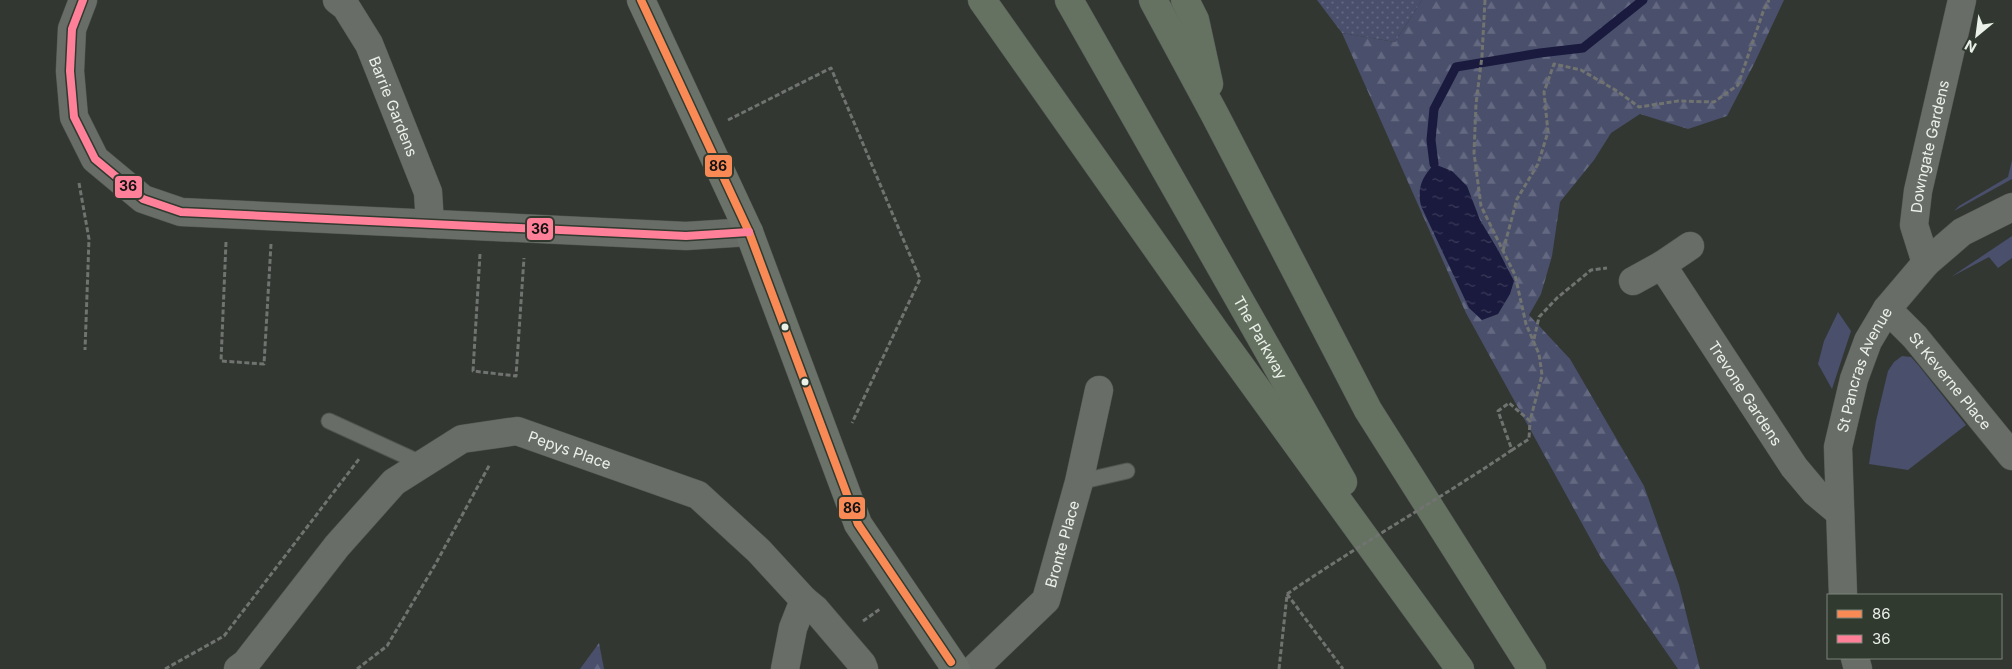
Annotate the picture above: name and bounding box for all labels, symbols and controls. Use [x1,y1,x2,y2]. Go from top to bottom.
north arrow [1952,10,2002,60]
text: N [1962,37,1979,57]
street label: Barrie Gardens [365,53,422,159]
street label: Downgate Gardens [1906,78,1953,214]
line badge: 86 [704,154,733,178]
text: 86 [709,157,727,174]
line badge: 36 [114,175,143,199]
text: 36 [119,177,137,194]
line badge: 36 [526,217,554,241]
text: 36 [531,220,549,237]
street label: The Parkway [1230,292,1292,383]
street label: St Pancras Avenue [1832,303,1896,434]
unlabelled marker [780,322,790,332]
street label: St Keverne Place [1905,328,1996,433]
street label: Trevone Gardens [1704,337,1787,449]
unlabelled marker [800,377,810,387]
street label: Pepys Place [526,426,614,473]
line badge: 86 [838,496,866,520]
street label: Bronte Place [1040,498,1083,590]
text: 86 [843,499,861,516]
legend [1827,594,2002,659]
text: 86 [1872,604,1891,623]
text: 36 [1872,629,1891,648]

